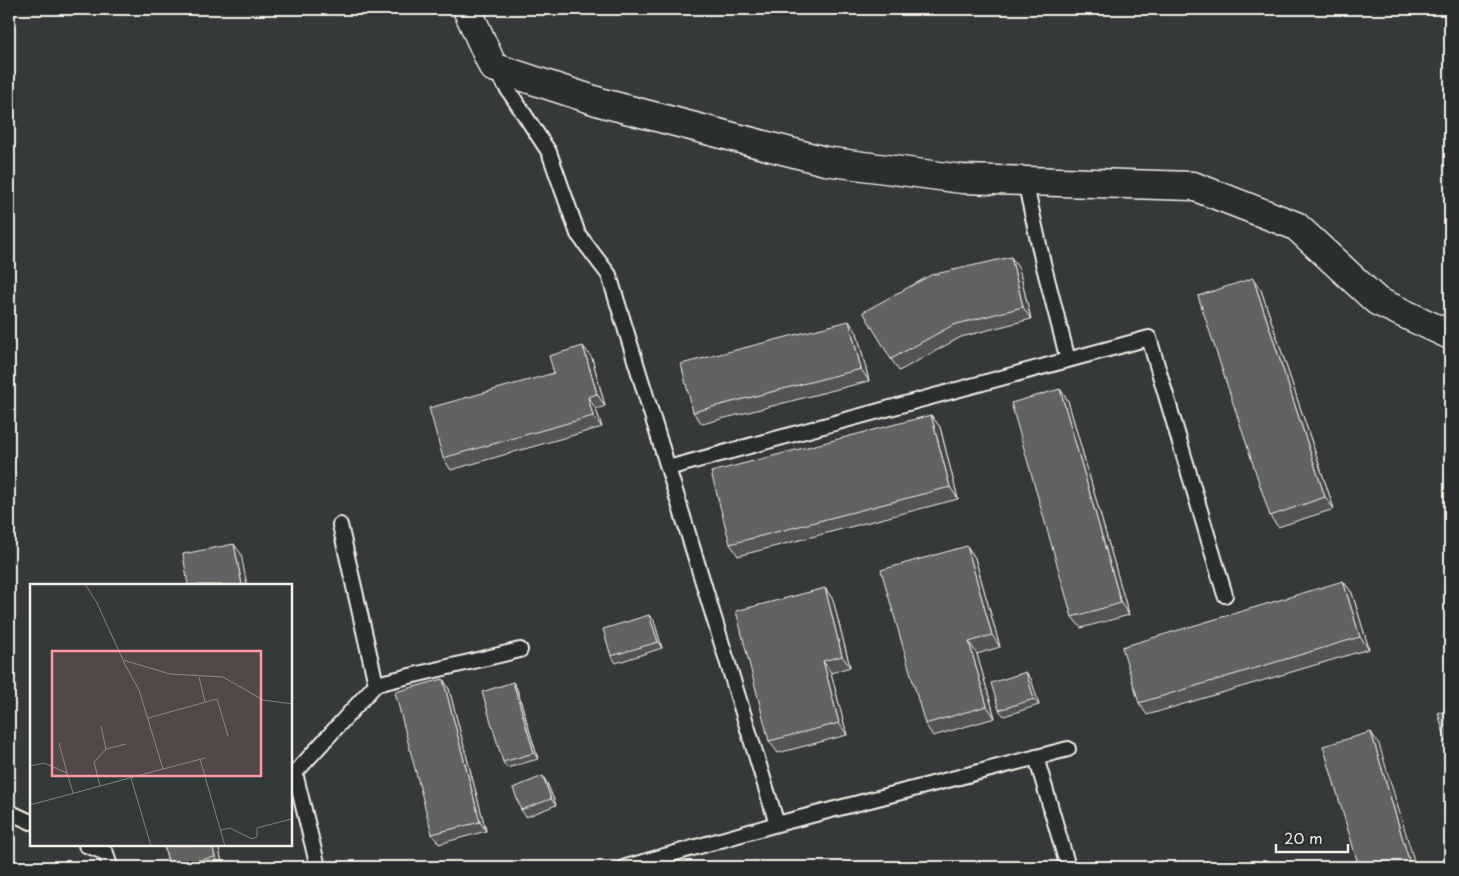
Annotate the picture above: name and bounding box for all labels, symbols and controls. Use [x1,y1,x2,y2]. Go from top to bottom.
inset map [30,584,292,846]
scale bar [1276,821,1349,853]
text: 20 m [1284,826,1323,849]

